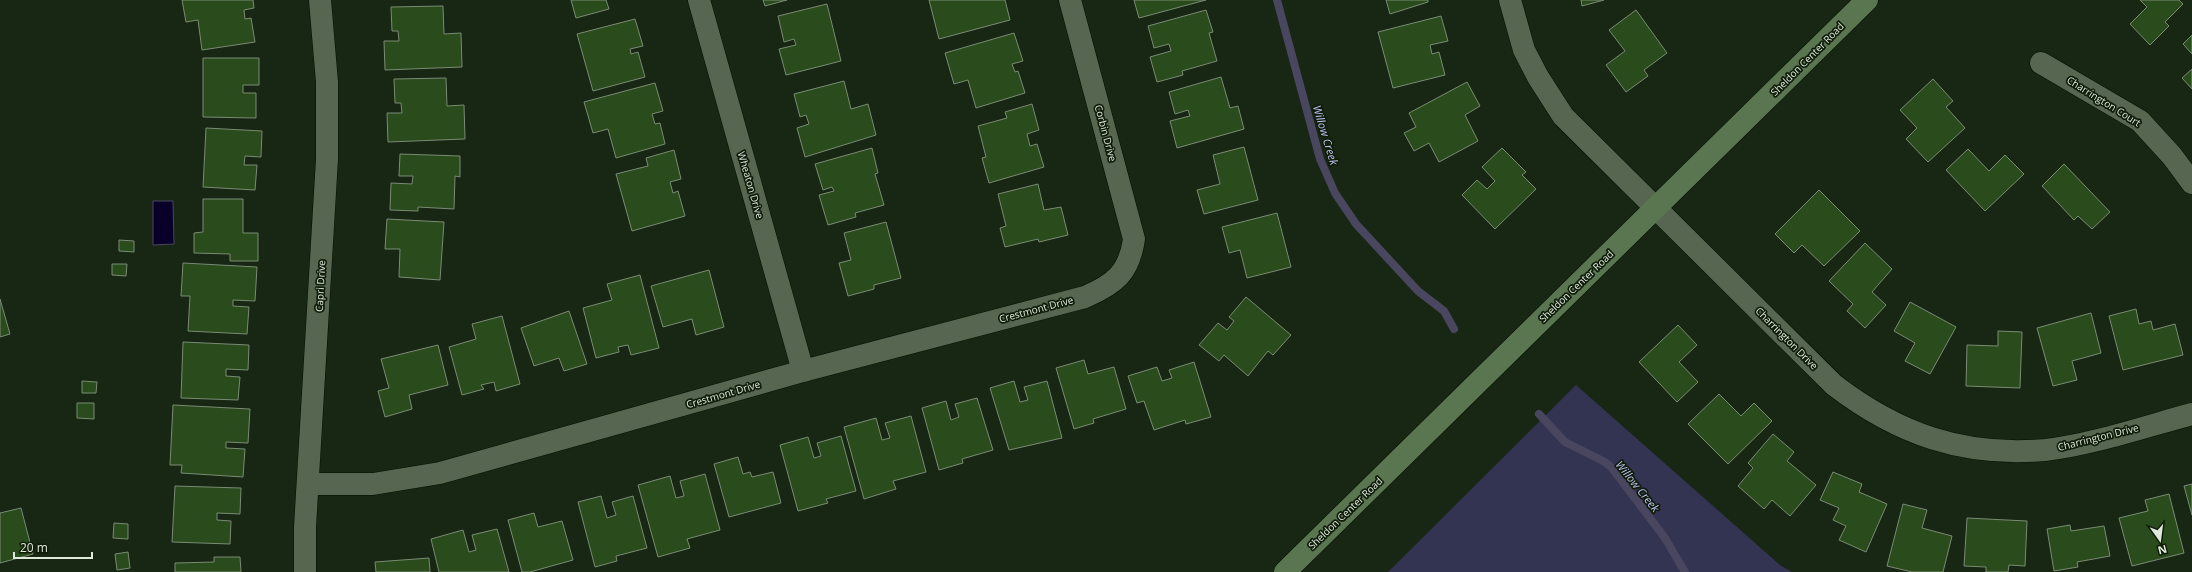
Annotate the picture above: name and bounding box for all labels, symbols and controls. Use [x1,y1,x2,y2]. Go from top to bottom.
street label: Sheldon Center Road [1767,19,1847,99]
street label: Charrington Court [2064,73,2144,130]
street label: Corbin Drive [1092,103,1120,163]
water label: Willow Creek [1310,103,1342,167]
street label: Wheaton Drive [735,150,767,221]
street label: Sheldon Center Road [1536,247,1616,325]
street label: Capri Drive [312,259,328,312]
street label: Crestmont Drive [997,292,1075,326]
street label: Charrington Drive [1753,304,1822,373]
street label: Crestmont Drive [684,377,762,411]
street label: Charrington Drive [2056,420,2140,454]
water label: Willow Creek [1613,457,1664,515]
street label: Sheldon Center Road [1305,474,1385,552]
north arrow [2140,520,2180,560]
scale bar [14,534,92,560]
text: 20 m [20,539,48,556]
text: N [2156,542,2169,559]

